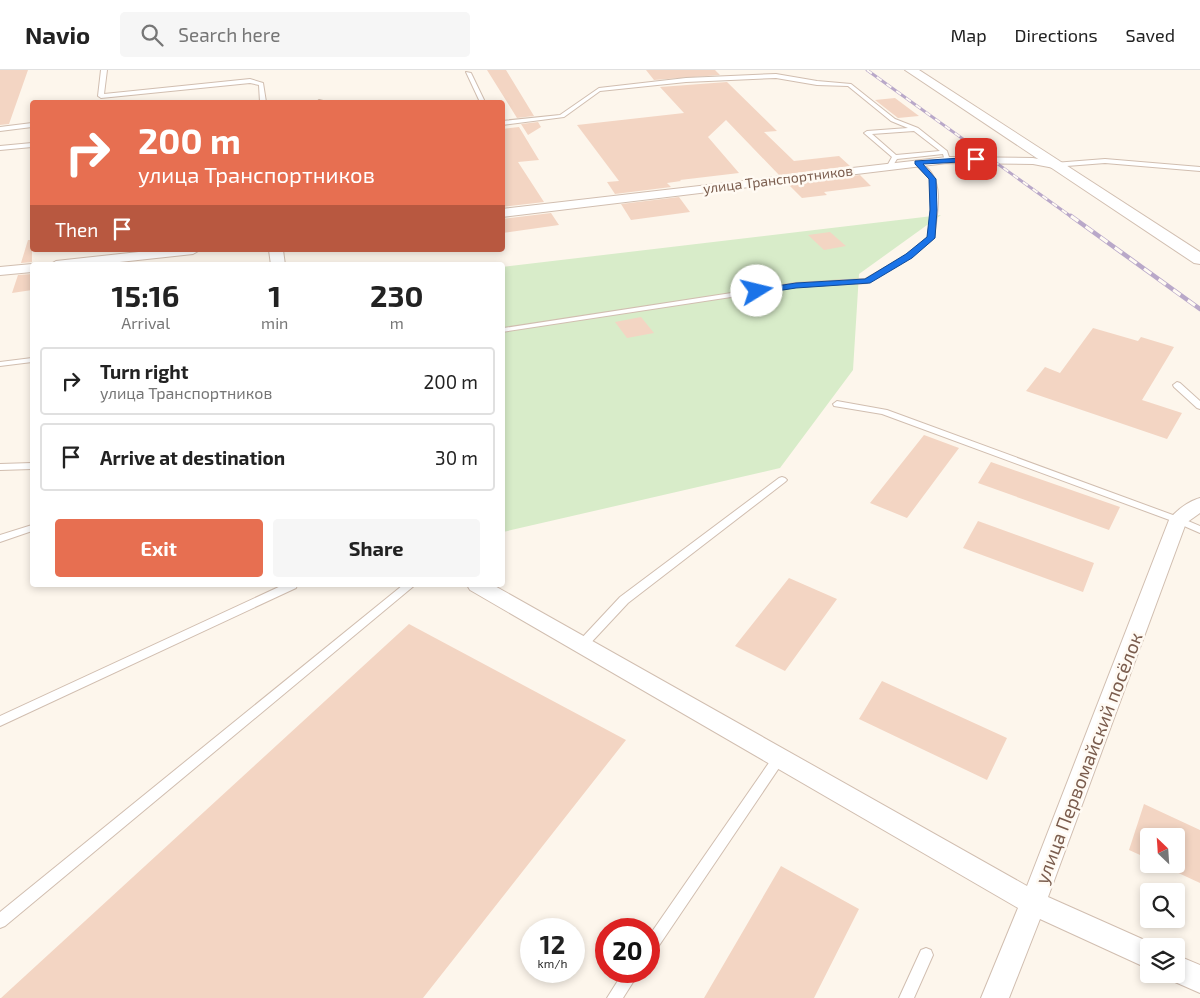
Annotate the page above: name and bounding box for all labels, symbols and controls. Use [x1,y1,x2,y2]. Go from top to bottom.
search box [120,12,470,57]
text: Navio [25,20,90,49]
icon: search [138,21,166,49]
text: Search here [178,23,280,46]
text: Map [950,24,987,46]
text: Directions [1015,24,1098,46]
text: Saved [1126,24,1175,46]
text: 200 m [138,119,241,161]
icon: right [55,120,120,185]
pin [955,138,997,180]
icon: arrive [962,145,990,173]
text: улица Транспортников [138,161,375,187]
street label: улица Транспортников [702,161,854,197]
icon: arrive [108,215,136,243]
text: Then [55,218,98,241]
position arrow [730,264,782,316]
text: 15:16 [112,277,180,313]
text: 1 [268,277,281,313]
text: 230 [370,277,423,313]
text: Arrival [121,313,170,332]
text: min [261,313,288,332]
text: m [390,313,404,332]
text: Turn right [100,360,188,383]
icon: right [57,367,85,395]
text: 200 m [424,370,478,393]
text: улица Транспортников [100,383,272,402]
icon: arrive [57,443,85,471]
text: Arrive at destination [100,446,285,469]
text: 30 m [435,446,478,469]
button: Exit [55,519,263,577]
button: Share [273,519,480,577]
street label: улица Первомайский посёлок [1029,629,1148,887]
north arrow [1140,828,1185,872]
map controls [1140,828,1185,983]
button: search [1140,883,1185,928]
speed limit sign: 20 [595,918,660,983]
text: 12 [540,929,565,959]
button: layers [1140,938,1185,983]
text: km/h [538,956,567,970]

